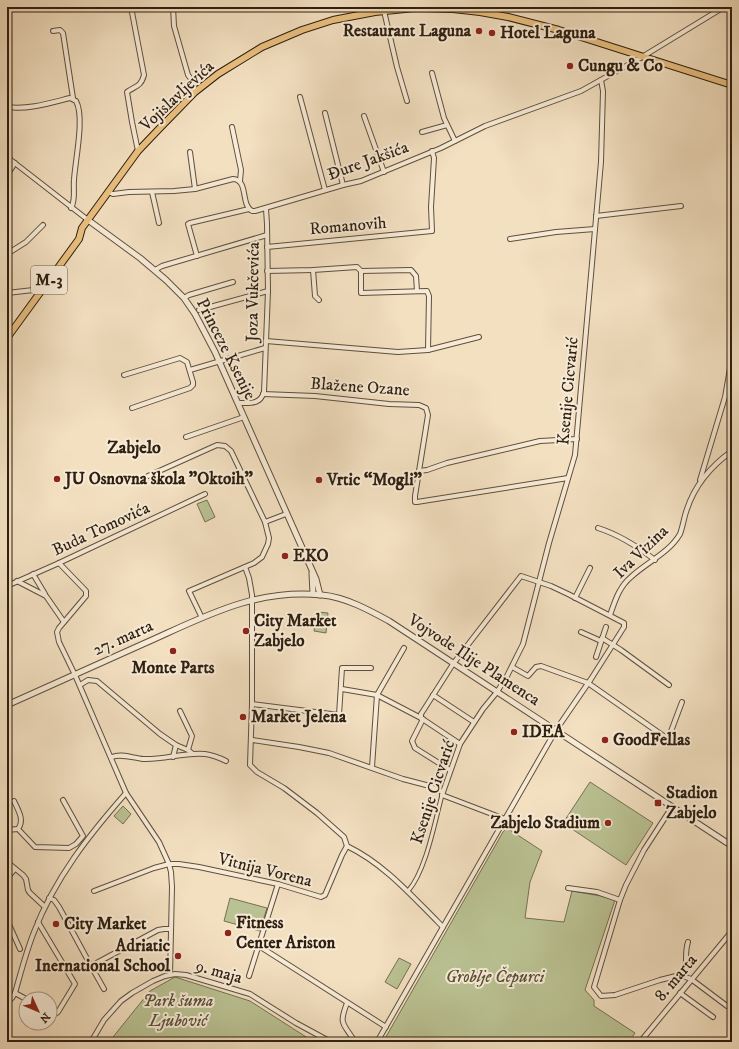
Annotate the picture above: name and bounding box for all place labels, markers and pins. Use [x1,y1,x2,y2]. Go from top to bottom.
place label: Restaurant Laguna [343,20,472,42]
place label: Hotel Laguna [500,22,596,44]
marker: Restaurant Laguna [474,26,484,36]
marker: Hotel Laguna [487,28,497,38]
place label: Cungu & Co [578,55,663,77]
marker: Cungu & Co [565,61,575,71]
place label: JU Osnovna škola "Oktoih" [63,468,253,490]
place label: Vrtic “Mogli” [326,469,423,491]
marker: JU Osnovna škola "Oktoih" [52,474,62,484]
marker: Vrtic “Mogli” [314,475,324,485]
place label: EKO [293,545,329,567]
marker: EKO [280,551,290,561]
place label: City Market Zabjelo [254,610,337,652]
marker: City Market Zabjelo [241,626,251,636]
marker: Monte Parts [168,646,178,656]
place label: Monte Parts [131,657,215,679]
place label: Market Jelena [251,706,347,728]
marker: Market Jelena [238,712,248,722]
place label: IDEA [522,721,566,743]
marker: IDEA [509,727,519,737]
place label: GoodFellas [613,729,690,751]
marker: GoodFellas [600,735,610,745]
place label: Stadion Zabjelo [666,782,718,824]
marker: Stadion Zabjelo [653,798,663,808]
place label: Zabjelo Stadium [490,812,600,834]
marker: Zabjelo Stadium [603,818,613,828]
place label: Fitness Center Ariston [236,912,336,954]
place label: City Market [64,913,147,935]
marker: City Market [51,919,61,929]
marker: Fitness Center Ariston [223,928,233,938]
place label: Adriatic Inernational School [35,935,171,977]
marker: Adriatic Inernational School [173,951,183,961]

